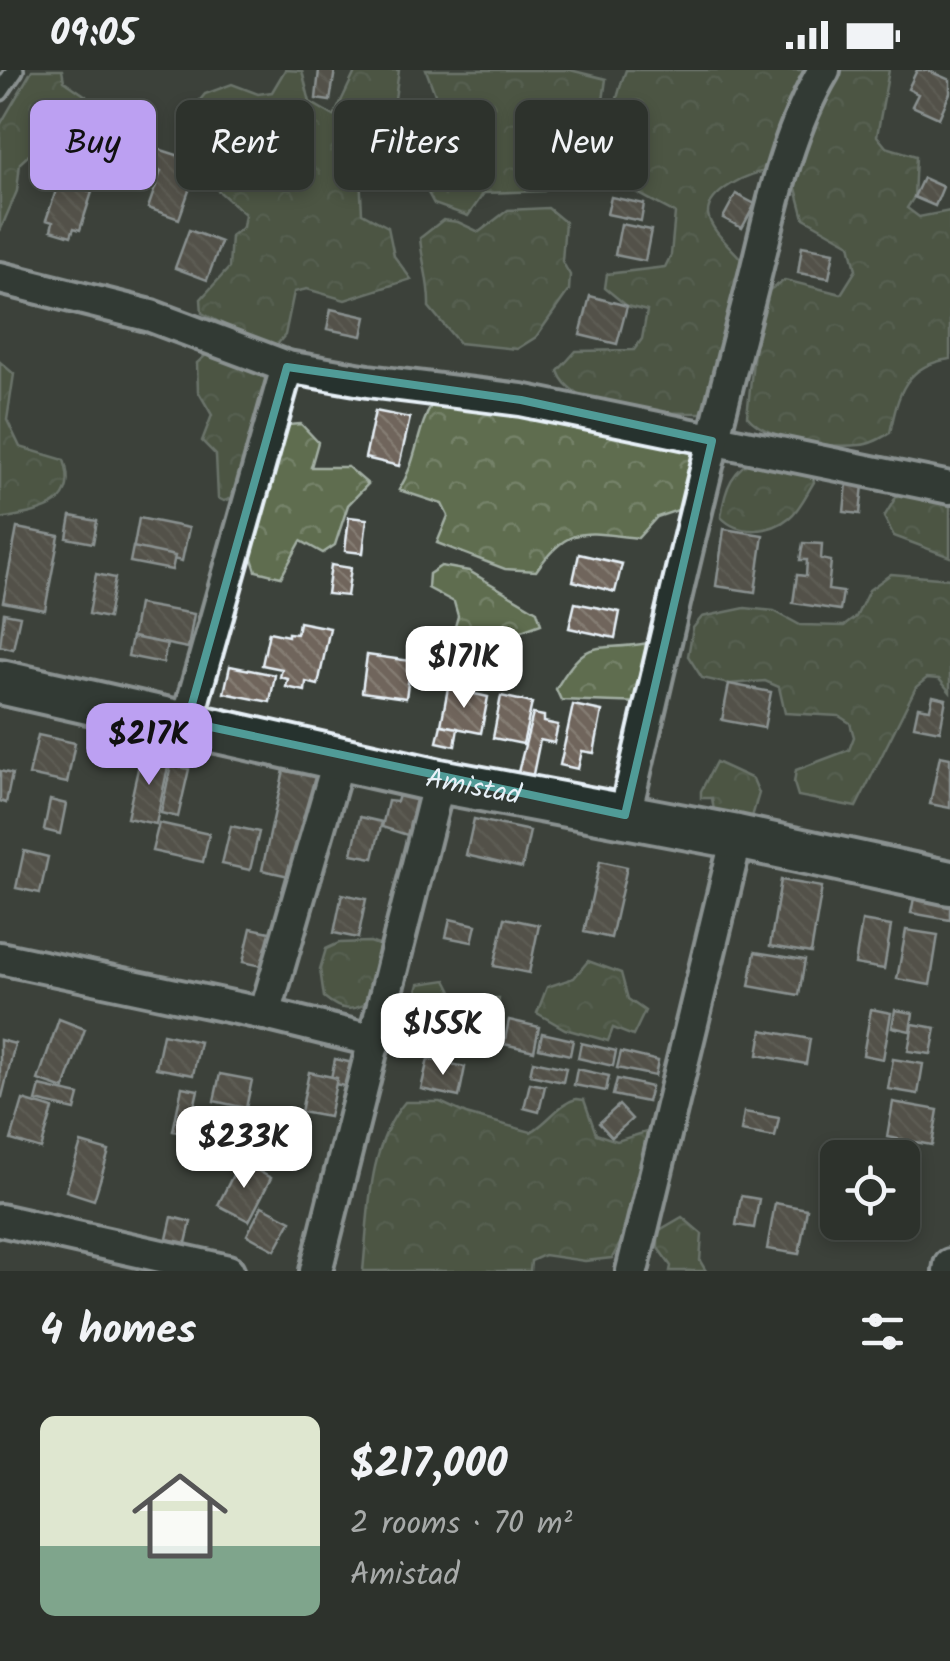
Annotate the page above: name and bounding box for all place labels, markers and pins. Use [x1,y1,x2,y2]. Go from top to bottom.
pin: $171K [394,626,534,711]
pin: $217K [79,703,219,788]
pin: $155K [373,993,513,1078]
pin: $233K [174,1106,314,1191]

